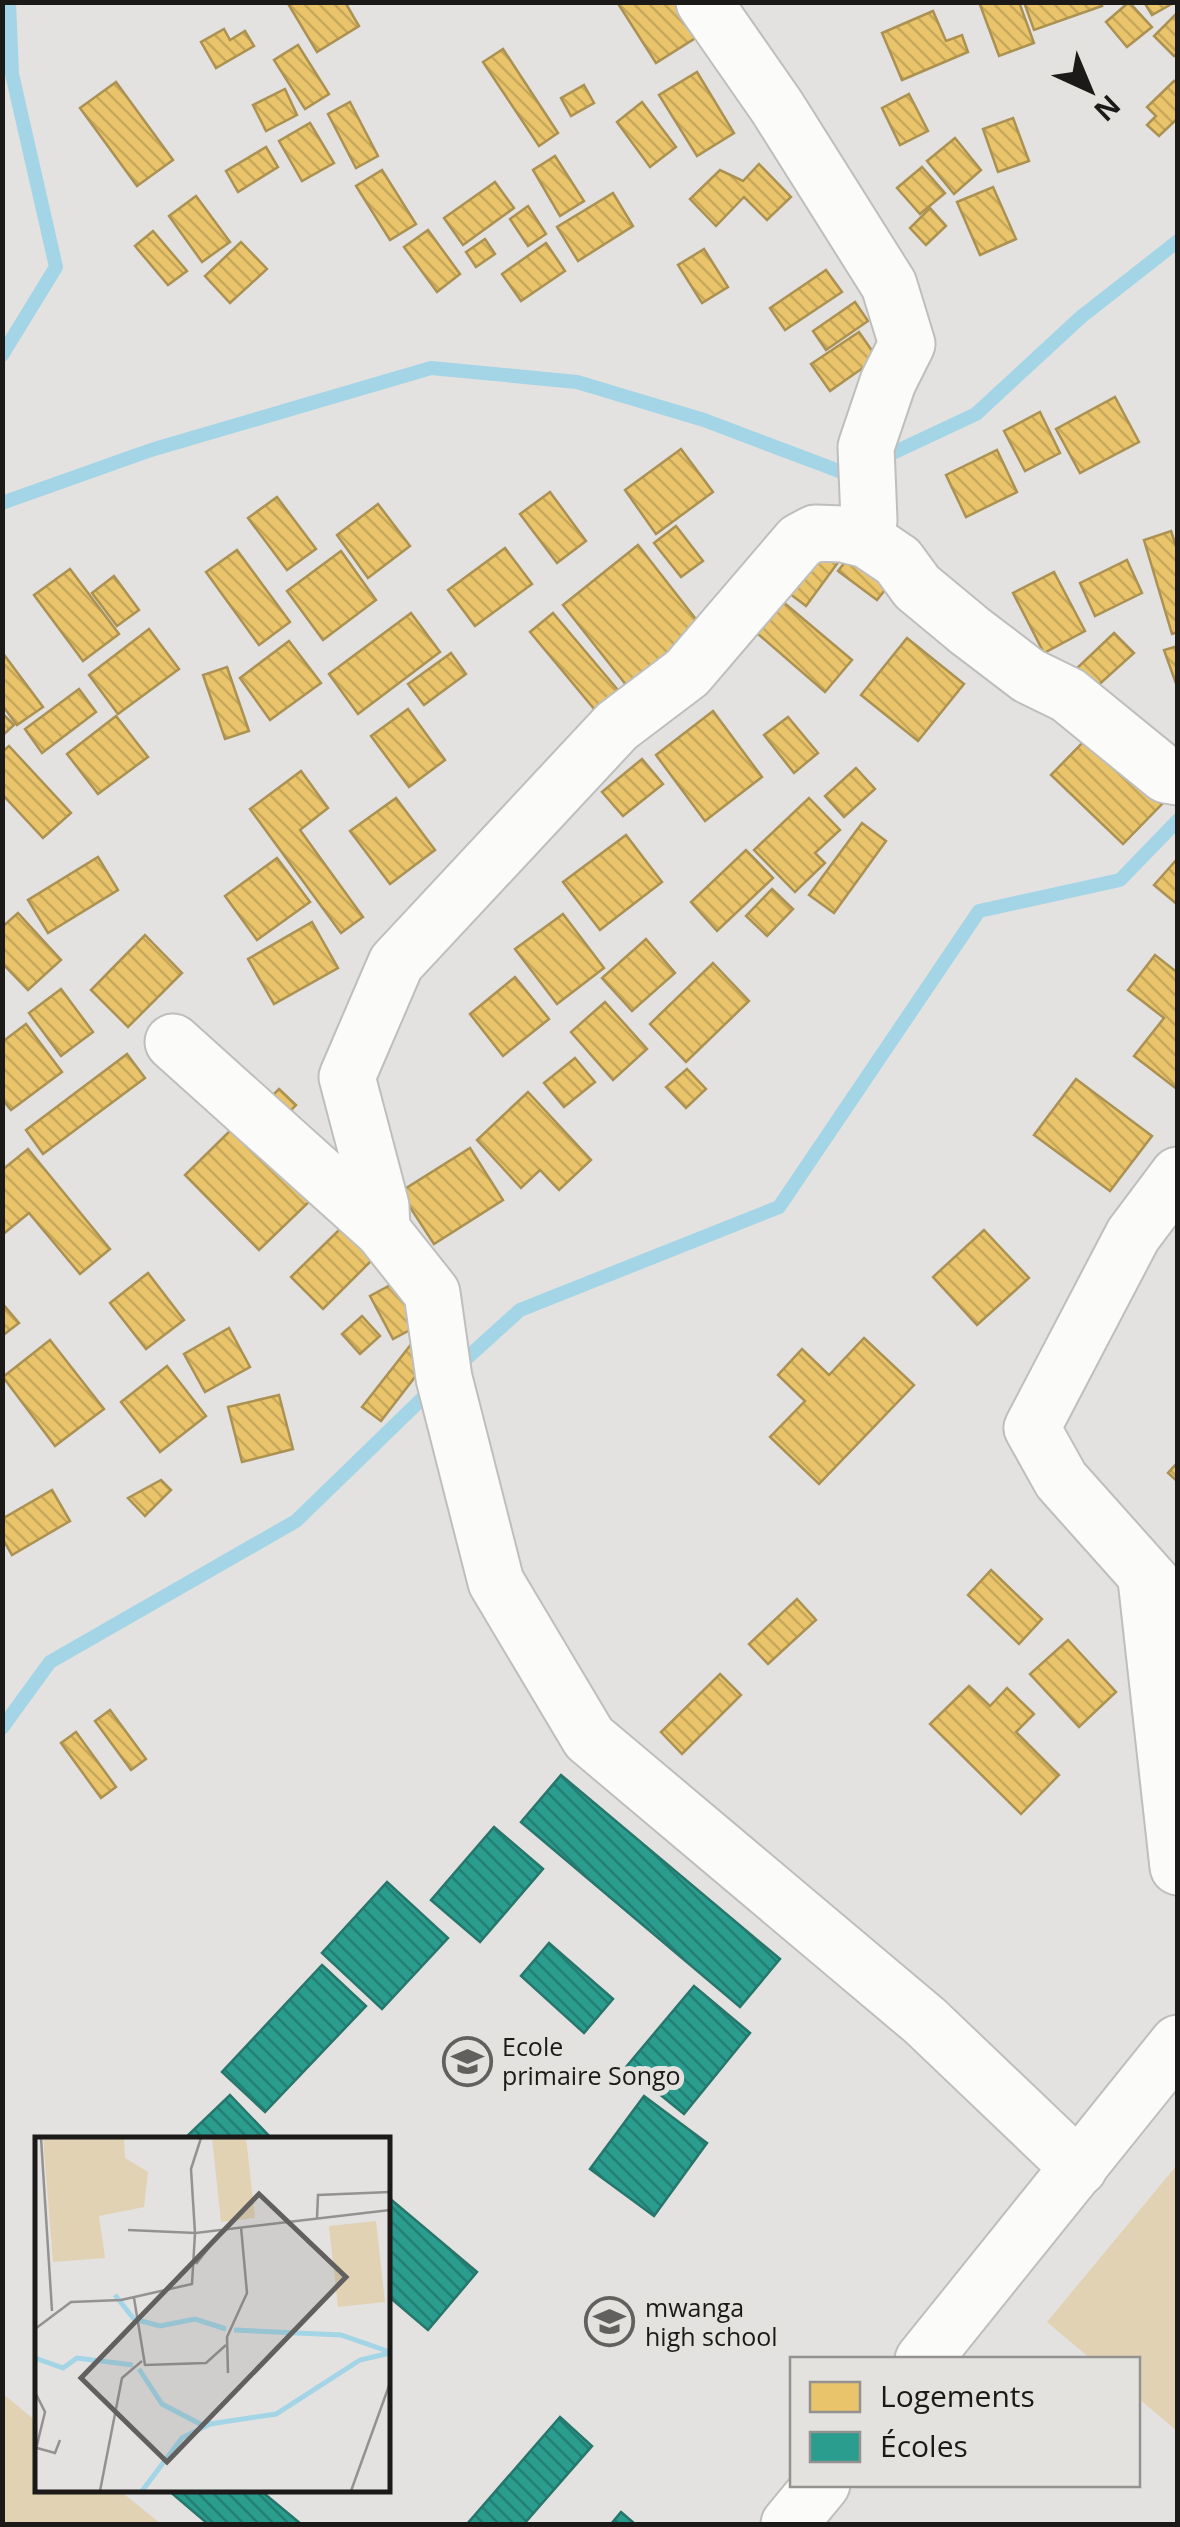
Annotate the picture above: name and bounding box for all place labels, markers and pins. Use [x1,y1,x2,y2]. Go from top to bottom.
place label: Ecole primaire Songo [502,2029,681,2092]
school or university icon: Ecole primaire Songo [441,2035,493,2087]
place label: mwanga high school [645,2290,778,2353]
school or university icon: mwanga high school [584,2296,636,2348]

